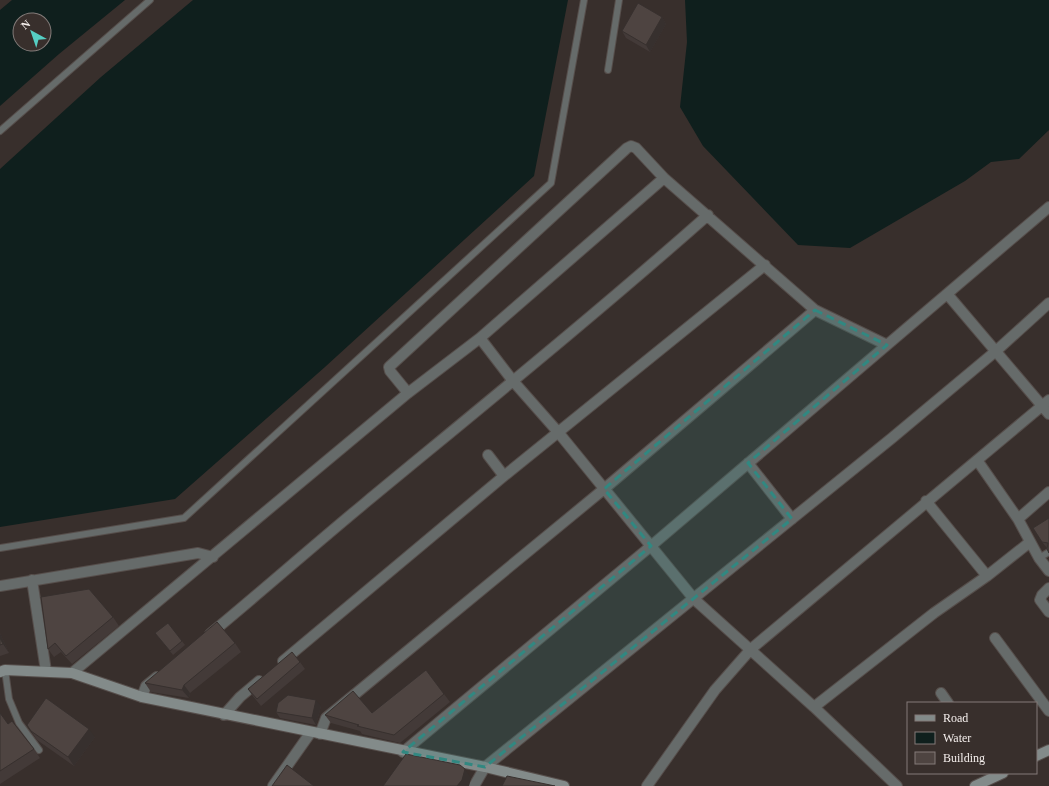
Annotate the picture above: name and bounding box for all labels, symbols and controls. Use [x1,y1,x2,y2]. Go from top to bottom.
north arrow [12,12,52,52]
text: N [19,17,33,31]
legend [907,702,1037,774]
text: Road [943,711,968,725]
text: Water [943,731,971,745]
text: Building [943,751,985,765]

